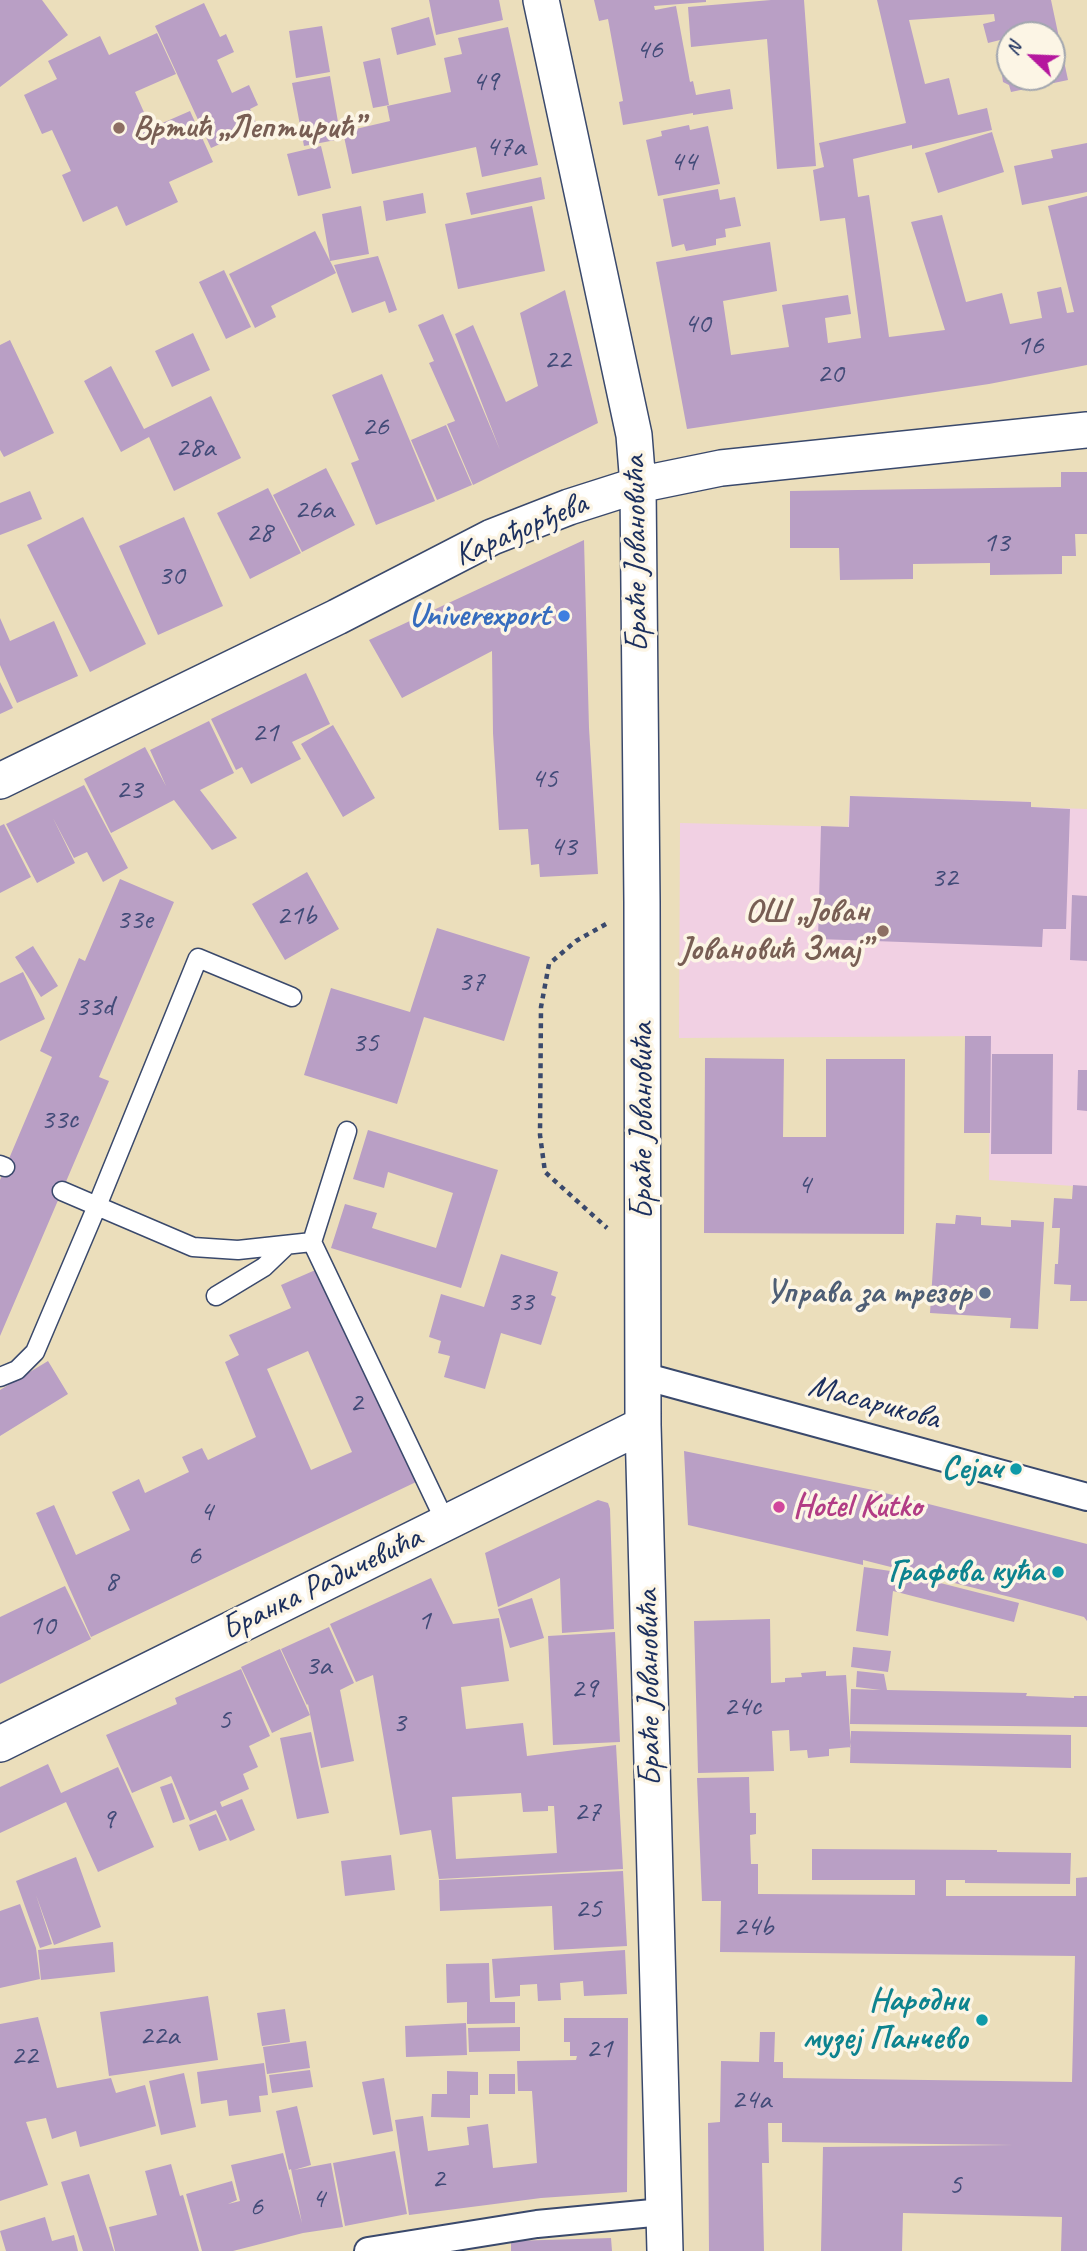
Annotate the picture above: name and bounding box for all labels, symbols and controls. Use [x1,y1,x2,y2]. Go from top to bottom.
north arrow [996,21,1066,91]
house number: 46 [636,32,662,68]
text: N [1000,38,1027,59]
house number: 49 [472,64,498,100]
place label: Вртић „Лептирић” [133,108,362,148]
marker: Вртић „Лептирић” [111,120,127,136]
house number: 47a [485,129,525,165]
house number: 44 [670,144,696,180]
house number: 40 [684,306,710,342]
house number: 16 [1017,328,1043,364]
house number: 22 [544,342,570,378]
house number: 20 [817,356,843,392]
house number: 26 [362,409,388,445]
house number: 28a [175,430,215,466]
street label: Браће Јовановића [615,455,659,653]
street label: Карађорђева [449,484,593,576]
house number: 26a [294,492,334,528]
house number: 28 [246,515,272,551]
house number: 13 [983,525,1009,561]
house number: 30 [158,558,184,594]
place label: Univerexport [409,596,550,636]
marker: Univerexport [556,608,572,624]
house number: 21 [252,715,278,751]
house number: 45 [531,761,557,797]
house number: 23 [116,772,142,808]
house number: 43 [550,829,576,865]
house number: 32 [931,860,957,896]
place label: ОШ „Јован Јовановић Змај” [679,892,869,970]
house number: 21b [276,898,316,934]
house number: 33e [116,902,152,938]
marker: ОШ „Јован Јовановић Змај” [875,923,891,939]
house number: 37 [458,964,484,1000]
house number: 33d [75,989,113,1025]
street label: Браће Јовановића [623,1023,663,1219]
house number: 35 [352,1025,378,1061]
house number: 33c [40,1102,78,1138]
house number: 4 [797,1167,811,1203]
place label: Управа за трезор [765,1273,971,1313]
house number: 33 [507,1284,533,1320]
marker: Управа за трезор [977,1285,993,1301]
street label: Масарикова [804,1367,944,1439]
house number: 2 [349,1385,363,1421]
place label: Сејач [942,1449,1002,1489]
marker: Сејач [1008,1461,1024,1477]
place label: Hotel Kutko [793,1487,922,1527]
house number: 4 [199,1494,213,1530]
marker: Hotel Kutko [771,1499,787,1515]
street label: Бранка Радичевића [215,1518,429,1650]
house number: 6 [187,1538,201,1574]
place label: Графова кућа [888,1552,1044,1592]
house number: 8 [104,1564,118,1600]
marker: Графова кућа [1050,1564,1066,1580]
street label: Браће Јовановића [628,1589,672,1787]
house number: 1 [417,1603,431,1639]
house number: 10 [29,1608,55,1644]
house number: 3a [305,1648,331,1684]
house number: 29 [571,1671,597,1707]
house number: 24c [723,1689,761,1725]
house number: 5 [217,1702,231,1738]
house number: 3 [392,1705,406,1741]
house number: 27 [574,1794,600,1830]
house number: 9 [101,1802,115,1838]
house number: 25 [575,1891,601,1927]
house number: 24b [733,1909,773,1945]
place label: Народни музеј Панчево [802,1981,968,2059]
marker: Народни музеј Панчево [974,2012,990,2028]
house number: 22a [139,2018,179,2054]
house number: 21 [586,2031,612,2067]
house number: 22 [11,2038,37,2074]
house number: 24a [731,2082,771,2118]
house number: 2 [431,2161,445,2197]
house number: 5 [948,2167,962,2203]
house number: 4 [311,2181,325,2217]
house number: 6 [249,2189,263,2225]

